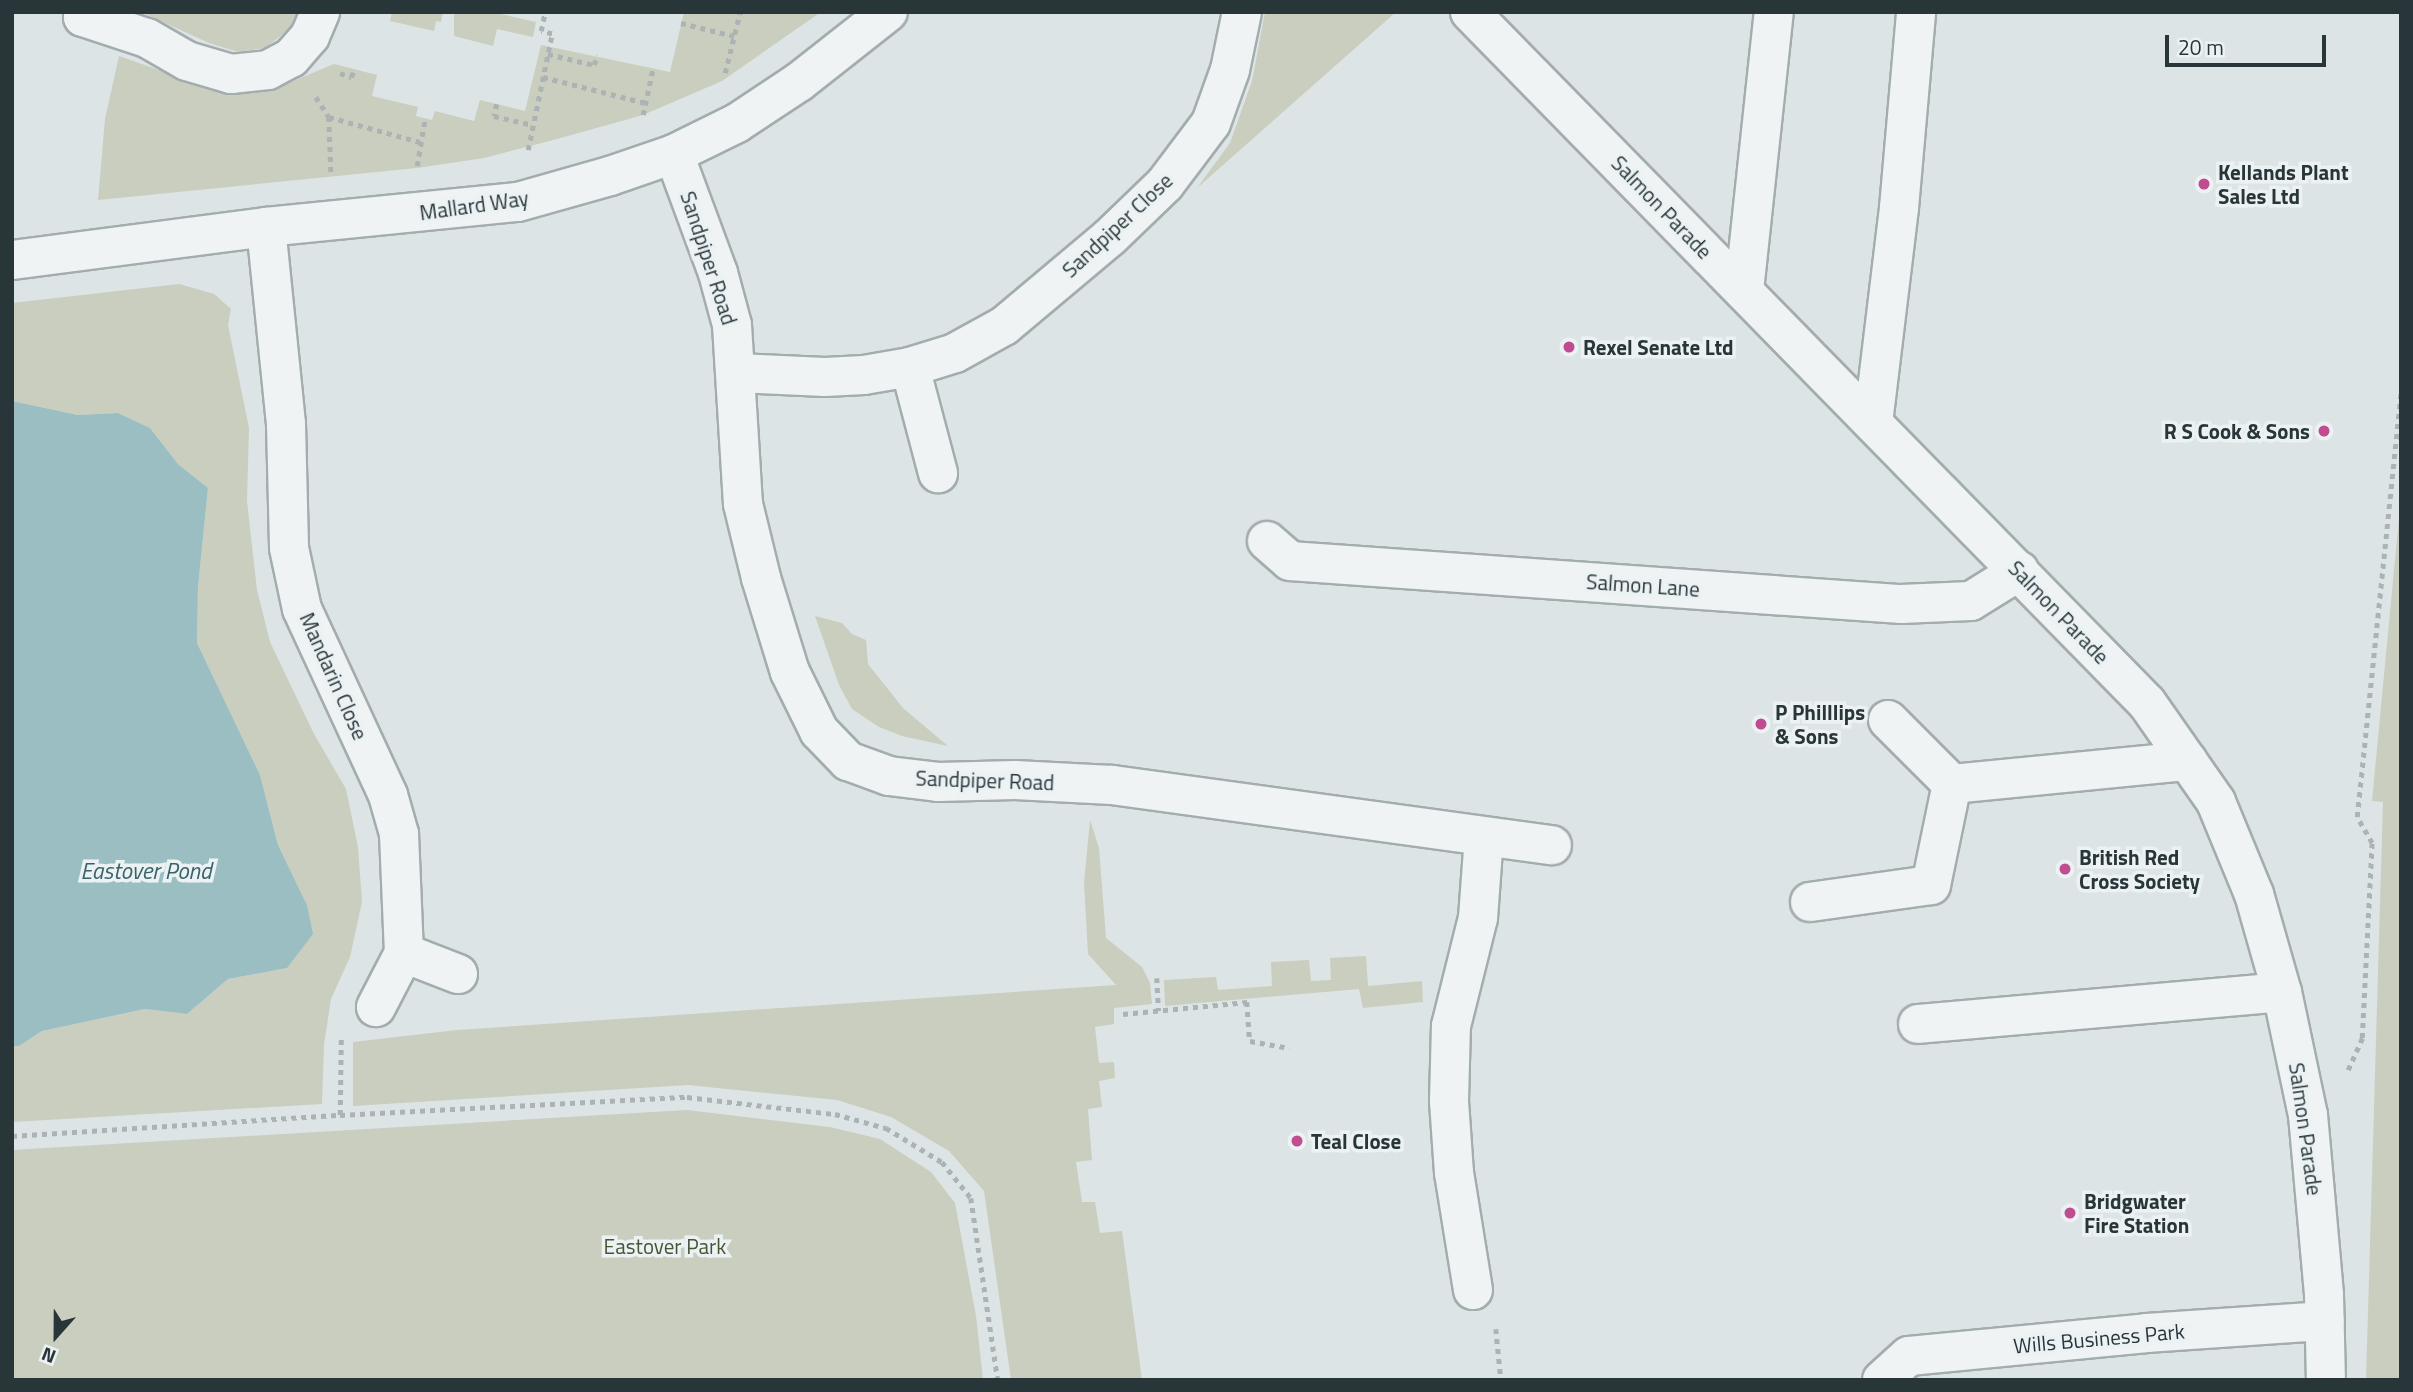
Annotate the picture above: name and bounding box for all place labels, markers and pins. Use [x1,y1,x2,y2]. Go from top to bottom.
place label: Kellands Plant Sales Ltd [2218,159,2349,209]
marker: Kellands Plant Sales Ltd [2196,176,2212,192]
place label: Rexel Senate Ltd [1583,334,1734,360]
marker: Rexel Senate Ltd [1561,339,1577,355]
place label: R S Cook & Sons [2164,418,2310,444]
marker: R S Cook & Sons [2316,423,2332,439]
place label: P Philllips & Sons [1775,699,1865,749]
marker: P Philllips & Sons [1753,716,1769,732]
place label: British Red Cross Society [2079,844,2200,894]
marker: British Red Cross Society [2057,861,2073,877]
place label: Teal Close [1311,1128,1401,1154]
marker: Teal Close [1289,1133,1305,1149]
place label: Bridgwater Fire Station [2084,1188,2189,1238]
marker: Bridgwater Fire Station [2062,1205,2078,1221]

